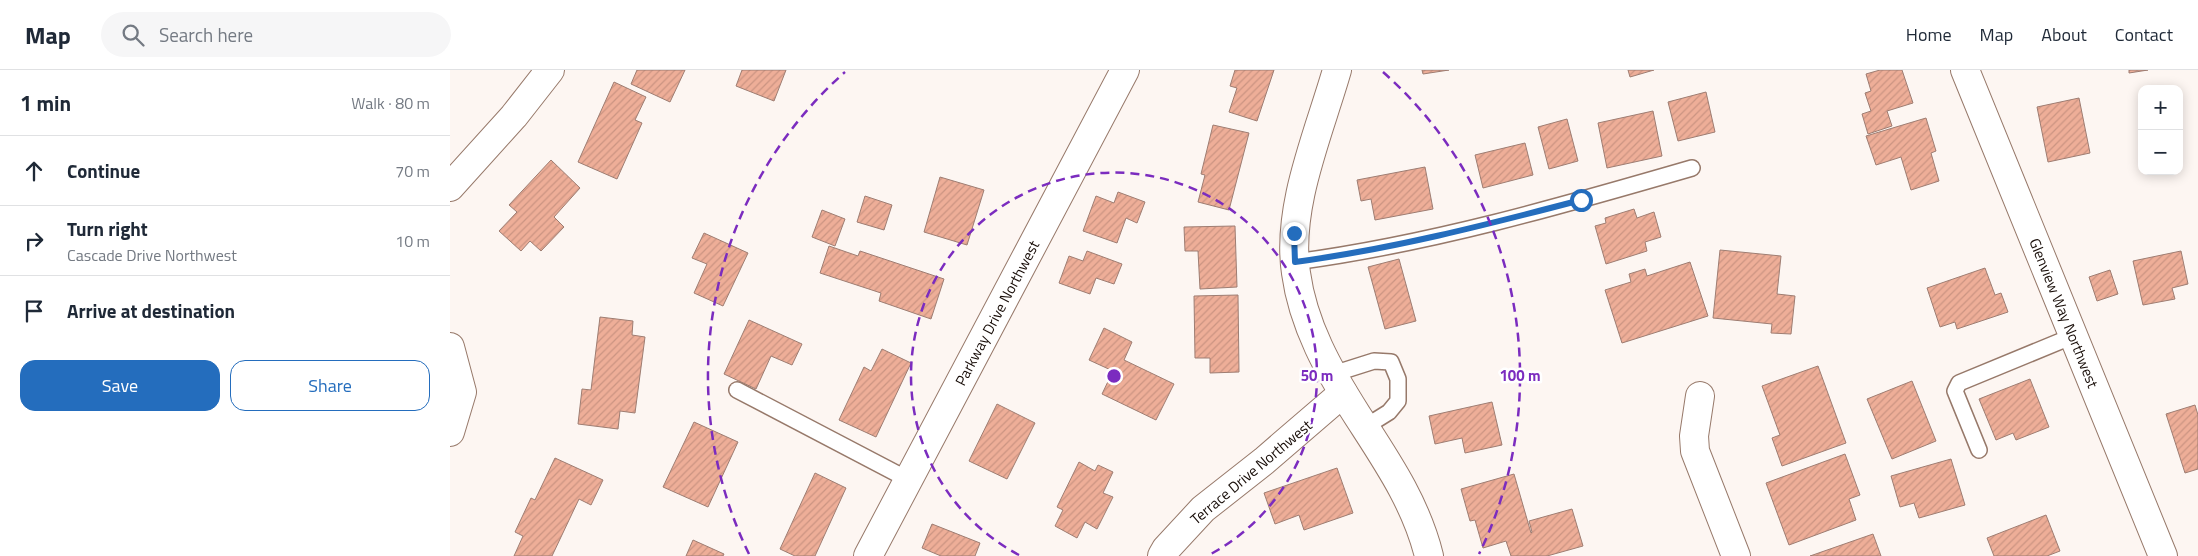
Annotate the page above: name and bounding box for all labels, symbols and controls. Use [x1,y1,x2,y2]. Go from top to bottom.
search box [101,12,451,57]
text: Map [25,17,71,53]
text: Search here [159,20,253,49]
icon: search [119,21,147,49]
text: Home [1906,21,1952,48]
text: Map [1980,21,2013,48]
text: About [2041,21,2087,48]
text: Contact [2115,21,2173,48]
map controls [2138,85,2183,175]
button: + [2138,85,2183,130]
text: 1 min [20,87,71,119]
text: Walk · 80 m [351,91,430,115]
button: − [2138,130,2183,175]
text: Continue [67,156,140,185]
icon: ahead [20,157,48,185]
text: 70 m [395,159,430,183]
route start [1570,189,1593,212]
text: Turn right [67,214,148,243]
route end [1283,222,1306,245]
icon: right [20,227,48,255]
text: 10 m [395,229,430,253]
street label: Glenview Way Northwest [2023,235,2105,392]
street label: Parkway Drive Northwest [949,236,1045,390]
text: Cascade Drive Northwest [67,243,237,267]
text: Arrive at destination [67,296,235,325]
icon: arrive [20,297,48,325]
button: Save [20,360,220,411]
button: Share [230,360,430,411]
text: 50 m [1301,364,1333,387]
text: 100 m [1499,364,1541,387]
centre of rings [1105,367,1123,385]
street label: Terrace Drive Northwest [1185,414,1318,530]

